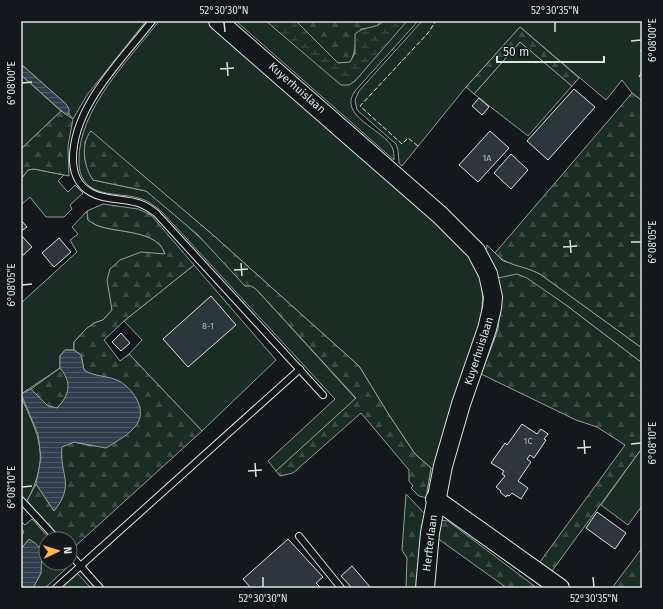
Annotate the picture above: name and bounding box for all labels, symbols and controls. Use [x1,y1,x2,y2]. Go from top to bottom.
text: 52°30'30"N [199,5,249,17]
text: 52°30'35"N [531,5,579,17]
text: 6°08'00"E [647,18,659,62]
scale bar [497,38,604,64]
text: 50 m [503,45,529,59]
street label: Kuyerhuislaan [266,60,328,116]
text: 6°08'00"E [6,61,18,105]
house number: 1A [482,153,492,163]
text: 6°08'05"E [647,220,659,264]
text: 6°08'05"E [6,263,18,307]
street label: Kuyerhuislaan [462,315,496,387]
house number: 8-1 [202,321,214,331]
text: 6°08'10"E [647,422,659,464]
house number: 1C [524,436,532,446]
text: 6°08'10"E [6,466,18,508]
street label: Herfterlaan [420,514,440,572]
north arrow [38,531,78,571]
text: N [61,546,74,554]
text: 52°30'30"N [238,593,288,605]
text: 52°30'35"N [570,593,618,605]

